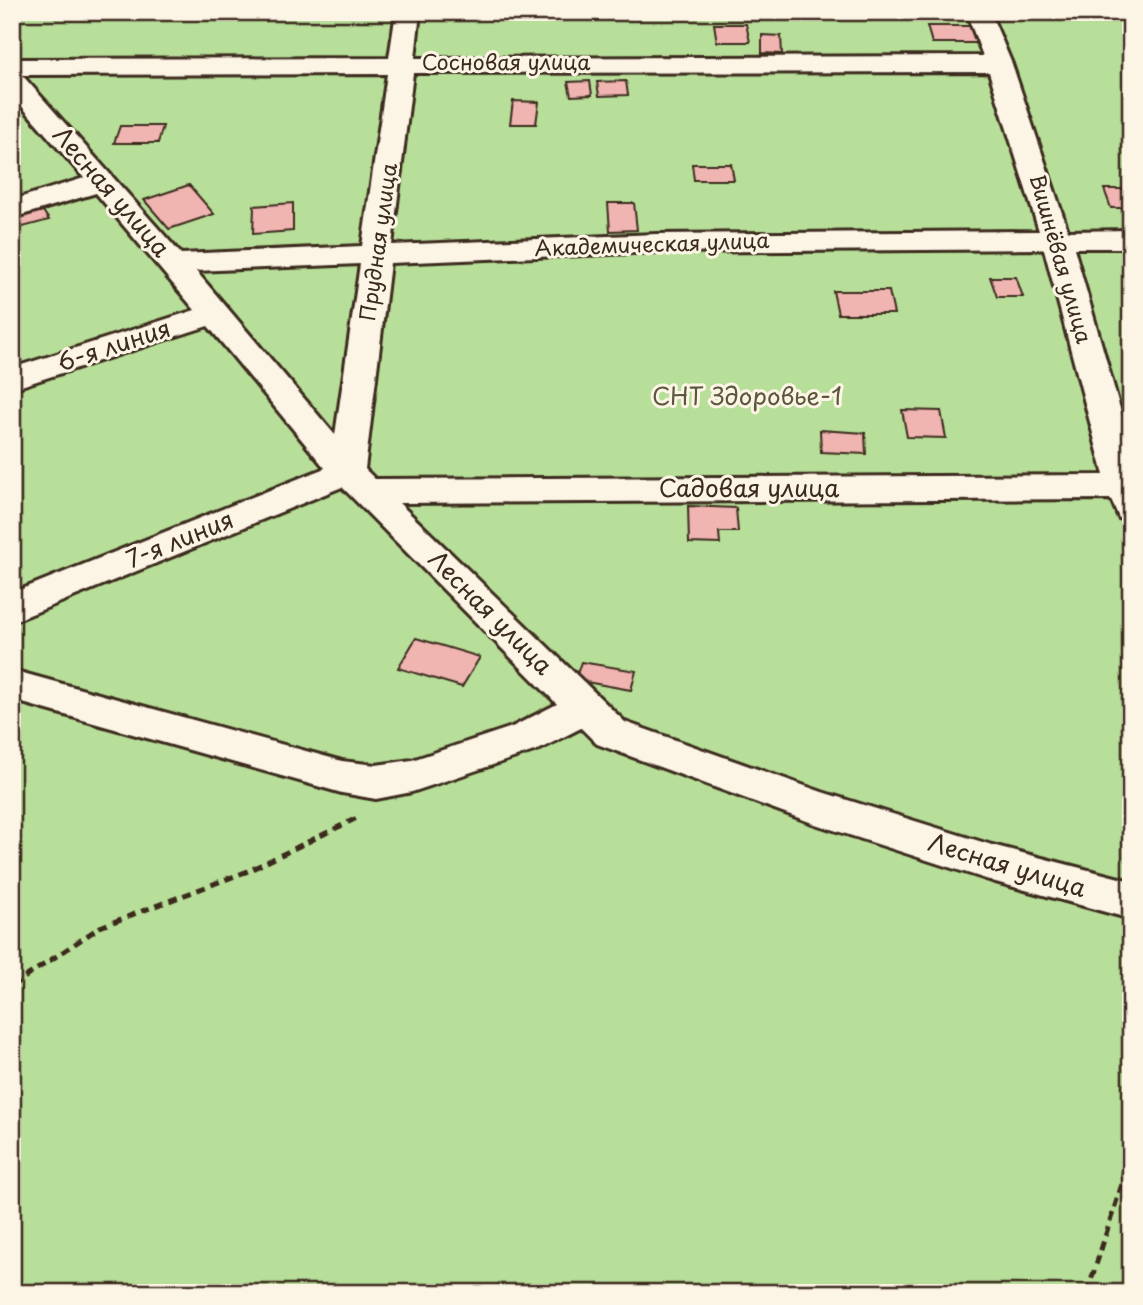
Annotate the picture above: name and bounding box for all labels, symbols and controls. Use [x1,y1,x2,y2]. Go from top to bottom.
street label: Сосновая улица [422,45,591,77]
street label: Лесная улица [45,117,180,264]
street label: Прудная улица [350,160,404,323]
street label: Вишнёвая улица [1022,170,1102,348]
street label: Академическая улица [534,223,771,263]
street label: 6-я линия [52,309,175,379]
park label: СНТ Здоровье-1 [652,377,842,413]
street label: Садовая улица [659,469,839,505]
street label: 7-я линия [120,500,238,576]
street label: Лесная улица [421,541,562,682]
street label: Лесная улица [924,823,1091,905]

